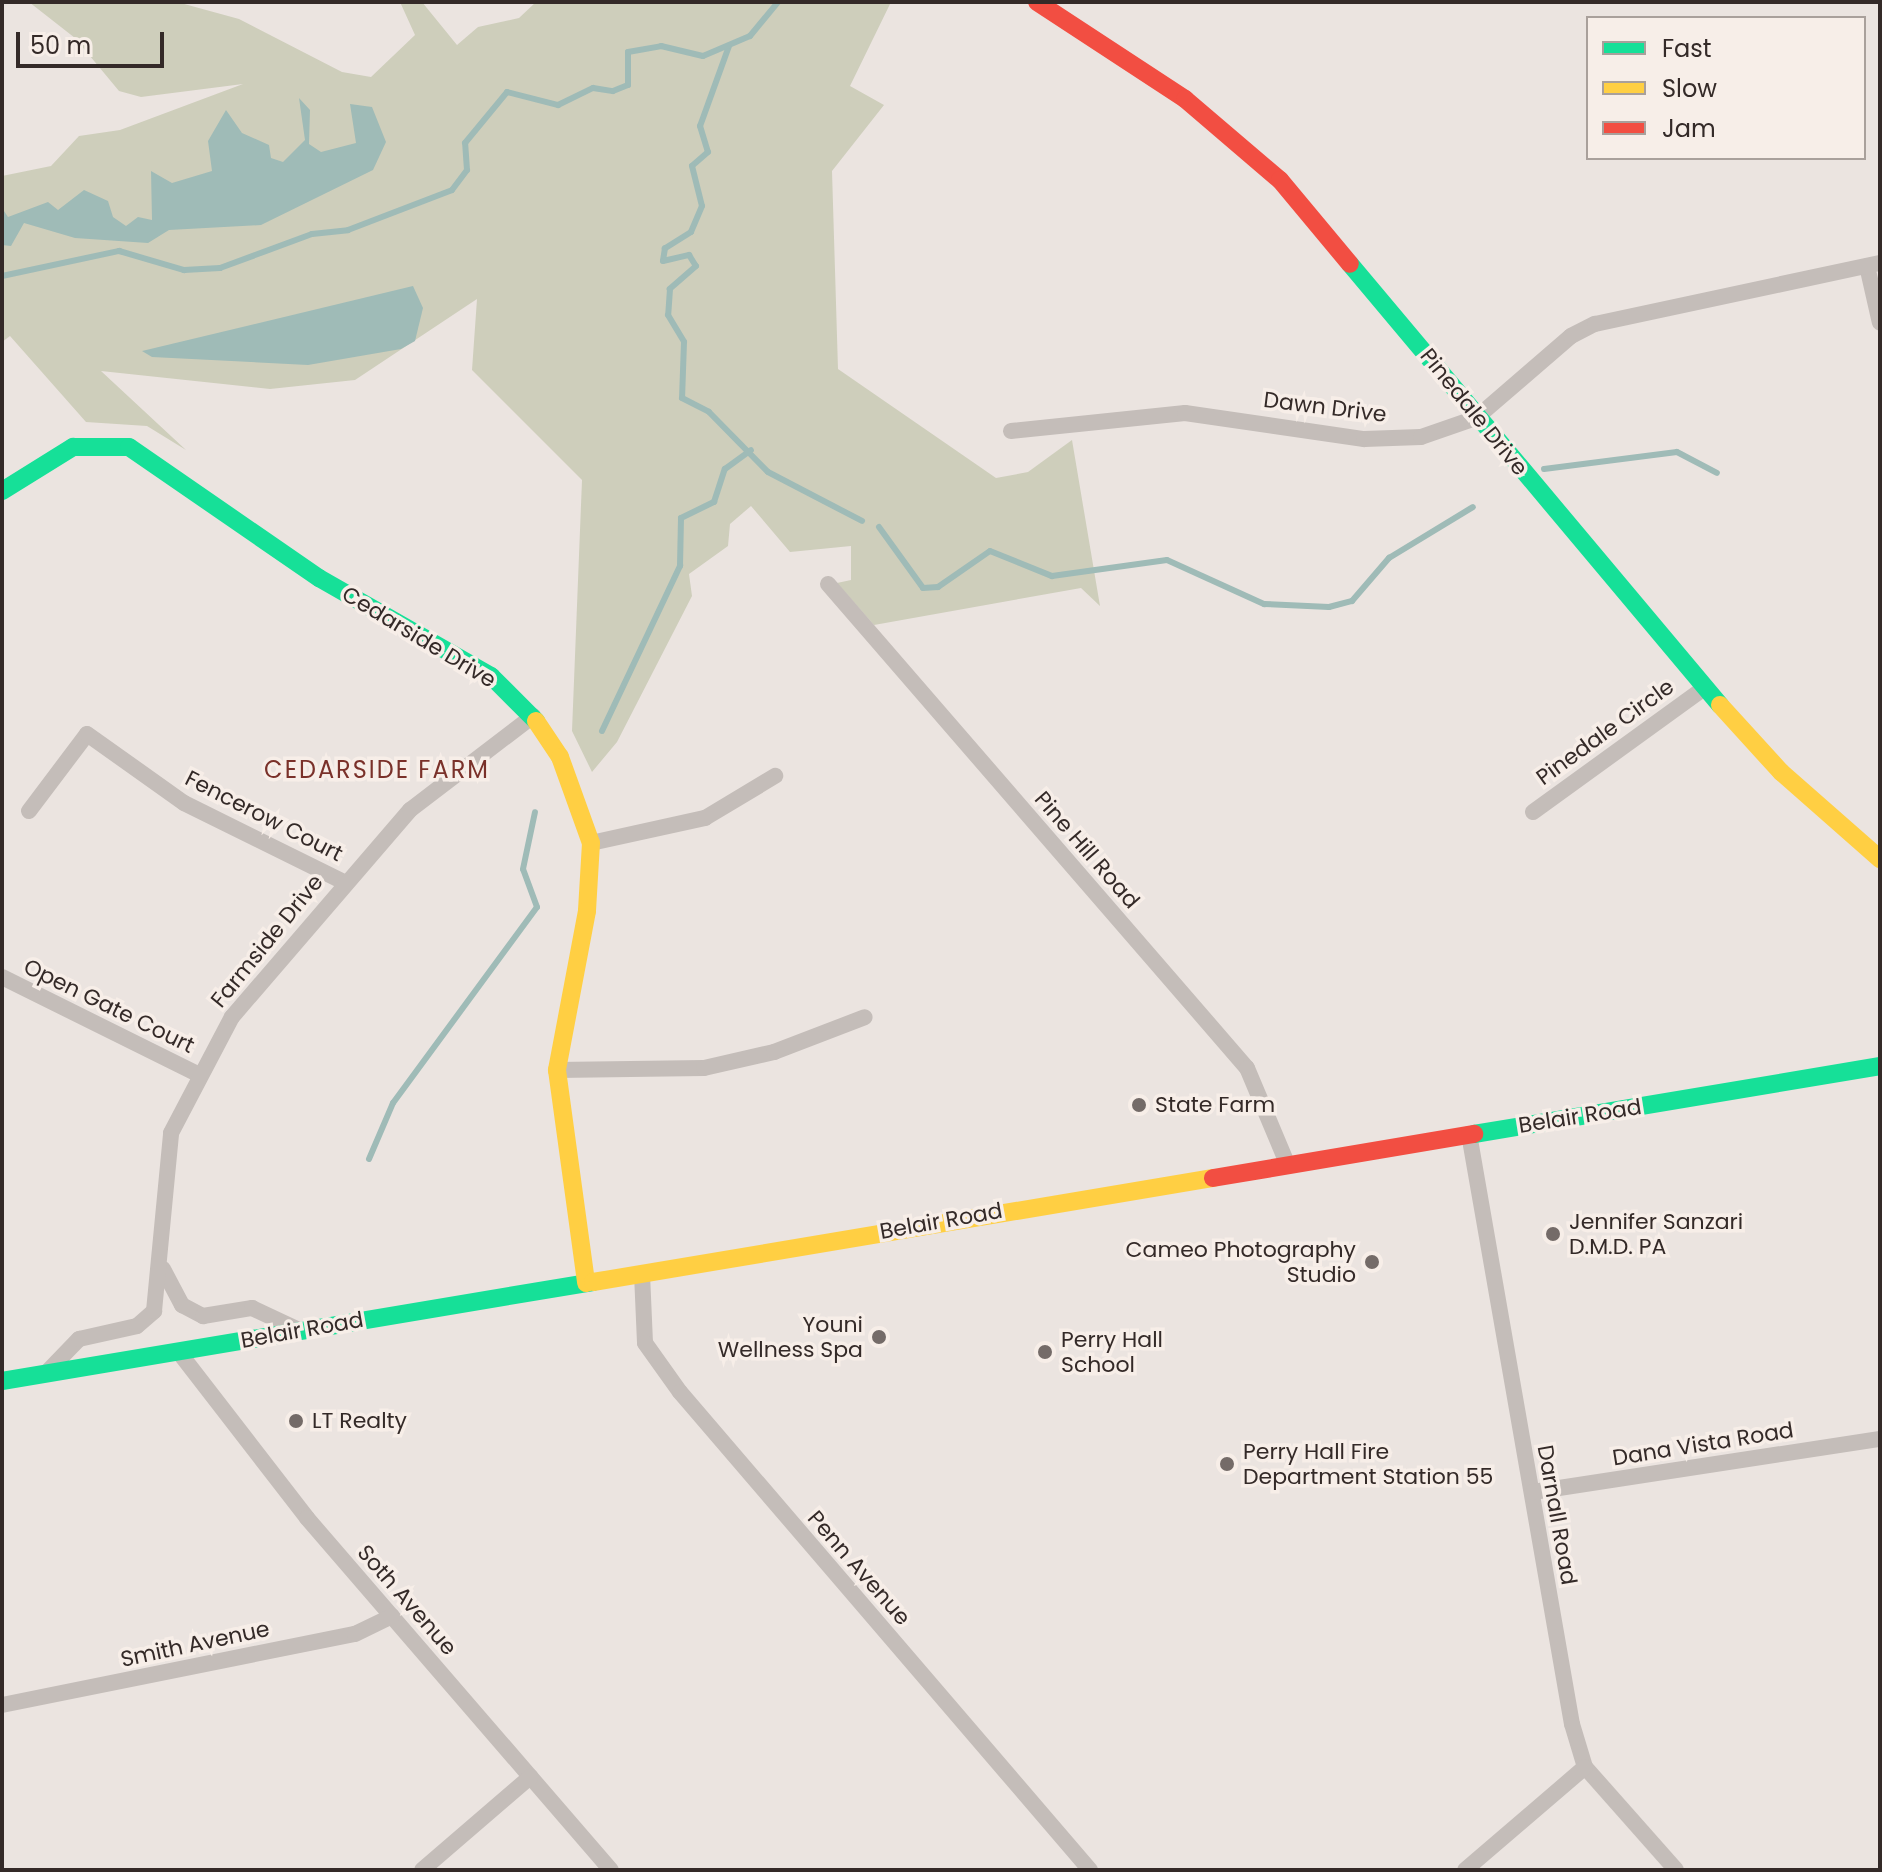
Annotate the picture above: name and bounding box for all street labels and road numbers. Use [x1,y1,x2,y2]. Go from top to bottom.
street label: Pinedale Drive [1415,343,1533,481]
street label: Dawn Drive [1262,386,1388,428]
street label: Cedarside Drive [337,581,501,693]
street label: Pinedale Circle [1531,673,1679,791]
street label: Fencerow Court [181,765,347,867]
street label: Pine Hill Road [1029,786,1145,914]
street label: Farmside Drive [205,869,329,1013]
street label: Open Gate Court [19,953,199,1059]
street label: Belair Road [1517,1093,1643,1139]
street label: Belair Road [878,1197,1004,1245]
street label: Belair Road [239,1306,365,1354]
street label: Dana Vista Road [1611,1417,1795,1471]
street label: Darnall Road [1532,1443,1582,1587]
street label: Penn Avenue [802,1505,916,1631]
street label: Soth Avenue [352,1539,462,1661]
street label: Smith Avenue [118,1615,272,1673]

